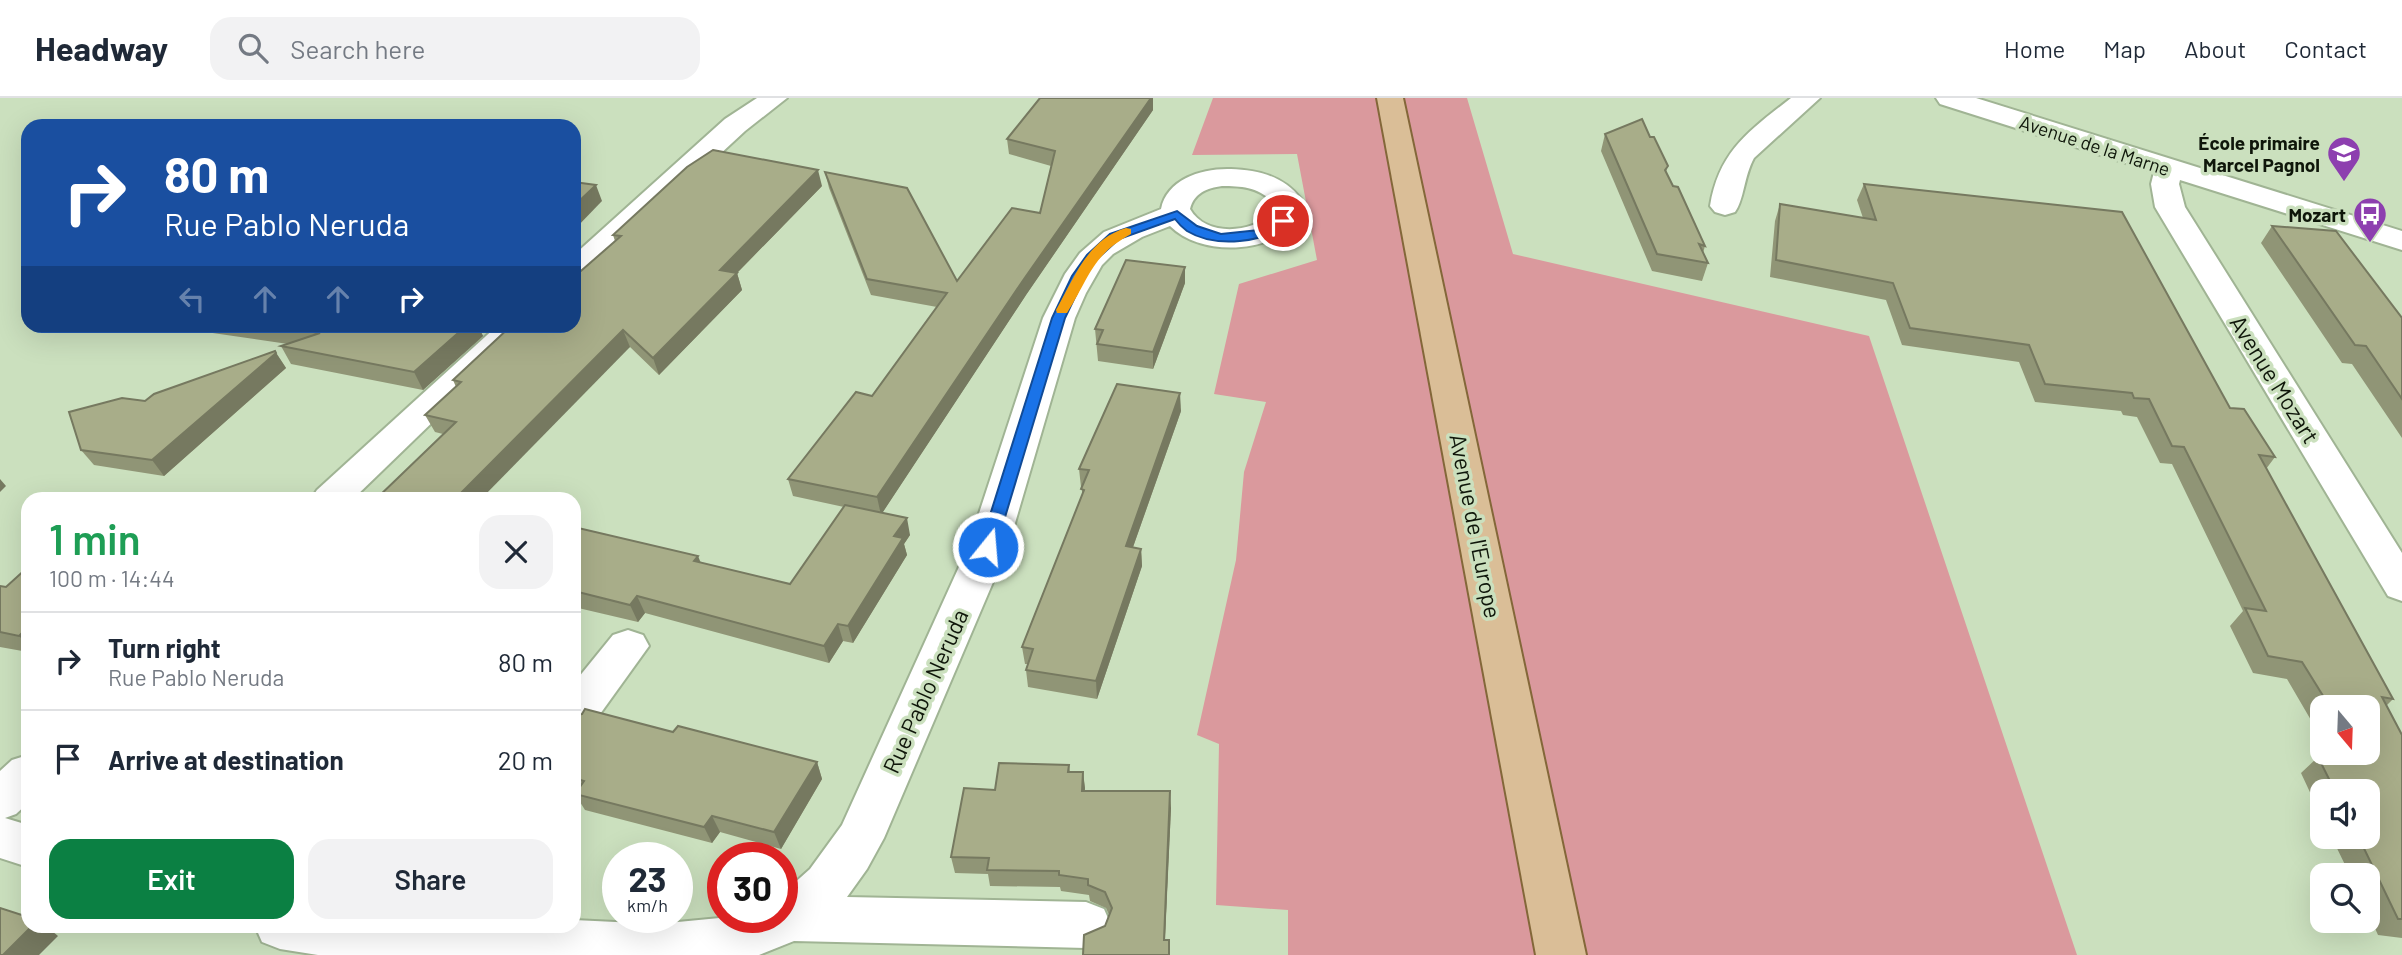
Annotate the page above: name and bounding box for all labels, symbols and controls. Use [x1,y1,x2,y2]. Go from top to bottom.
search box [210,17,700,80]
text: Headway [35,28,168,68]
icon: search [234,29,272,67]
text: Search here [290,33,425,64]
text: Home [2004,34,2065,63]
text: Map [2103,34,2146,63]
text: About [2184,34,2246,63]
text: Contact [2284,34,2367,63]
street label: Avenue de la Marne [2017,110,2173,180]
place label: École primaire Marcel Pagnol [2198,131,2320,176]
school or university icon: École primaire Marcel Pagnol [2325,134,2363,183]
text: 80 m [164,144,269,203]
icon: right [49,147,140,238]
pin [1253,191,1313,251]
bus stop icon: Mozart [2351,195,2389,244]
icon: arrive [1264,202,1302,240]
place label: Mozart [2288,203,2346,226]
text: Rue Pablo Neruda [164,204,409,242]
icon: left [173,280,211,318]
icon: ahead [246,280,284,318]
icon: ahead [319,280,357,318]
icon: right [392,280,430,318]
street label: Avenue Mozart [2225,310,2325,448]
street label: Avenue de l'Europe [1444,431,1508,621]
position arrow [951,510,1025,584]
text: 1 min [49,513,141,563]
button: close [479,515,553,589]
text: 100 m · 14:44 [49,564,175,592]
street label: Rue Pablo Neruda [876,605,974,777]
text: Turn right [108,632,221,663]
icon: right [49,642,87,680]
text: 80 m [498,646,553,677]
text: Rue Pablo Neruda [108,663,284,691]
north arrow [2310,695,2380,765]
map controls [2310,695,2380,933]
icon: arrive [49,740,87,778]
text: Arrive at destination [108,744,344,775]
text: 20 m [498,744,553,775]
button: sound [2310,779,2380,849]
button: Exit [49,839,294,919]
button: Share [308,839,553,919]
speed limit sign: 30 [707,842,798,933]
text: 23 [628,857,667,899]
button: search [2310,863,2380,933]
text: km/h [627,894,668,916]

